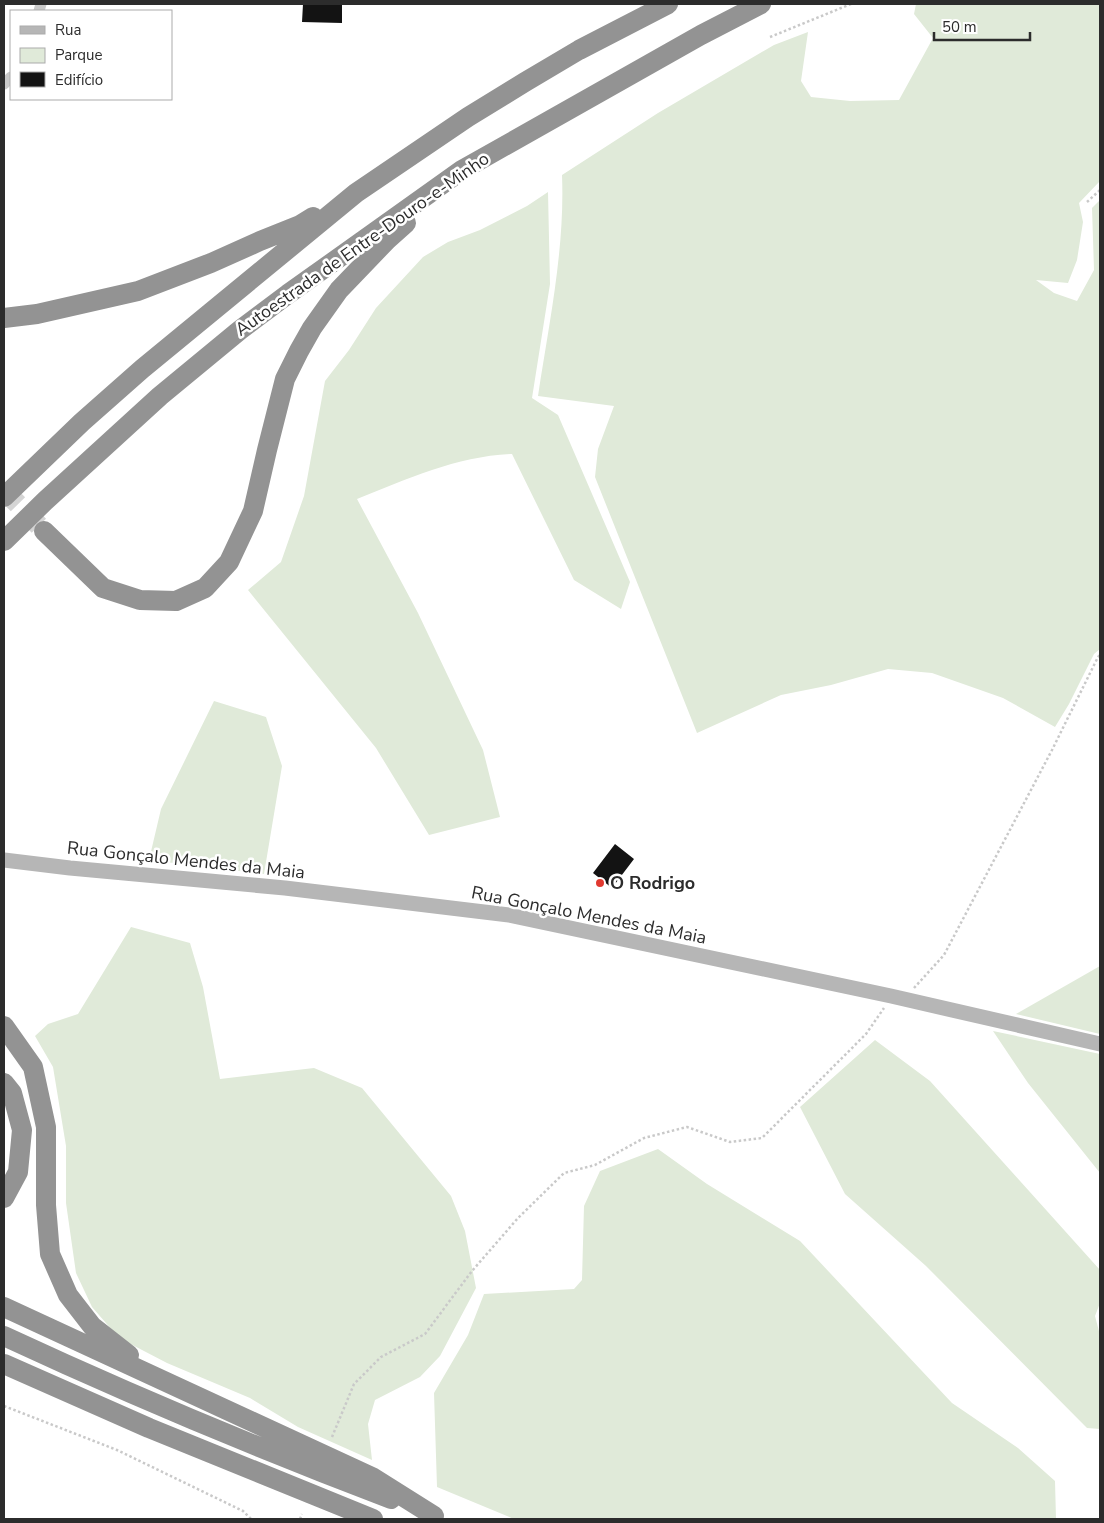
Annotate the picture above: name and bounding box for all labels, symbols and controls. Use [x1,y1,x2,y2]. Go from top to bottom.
legend [10,10,172,100]
scale bar [934,10,1030,42]
text: 50 m [942,17,977,37]
text: Rua [55,20,81,40]
text: Parque [55,45,103,65]
text: Edifício [55,70,103,90]
street label: Autoestrada de Entre-Douro-e-Minho [230,147,494,341]
street label: Rua Gonçalo Mendes da Maia [66,836,306,884]
place label: O Rodrigo [610,871,695,895]
marker: O Rodrigo [594,877,606,889]
street label: Rua Gonçalo Mendes da Maia [469,880,709,950]

